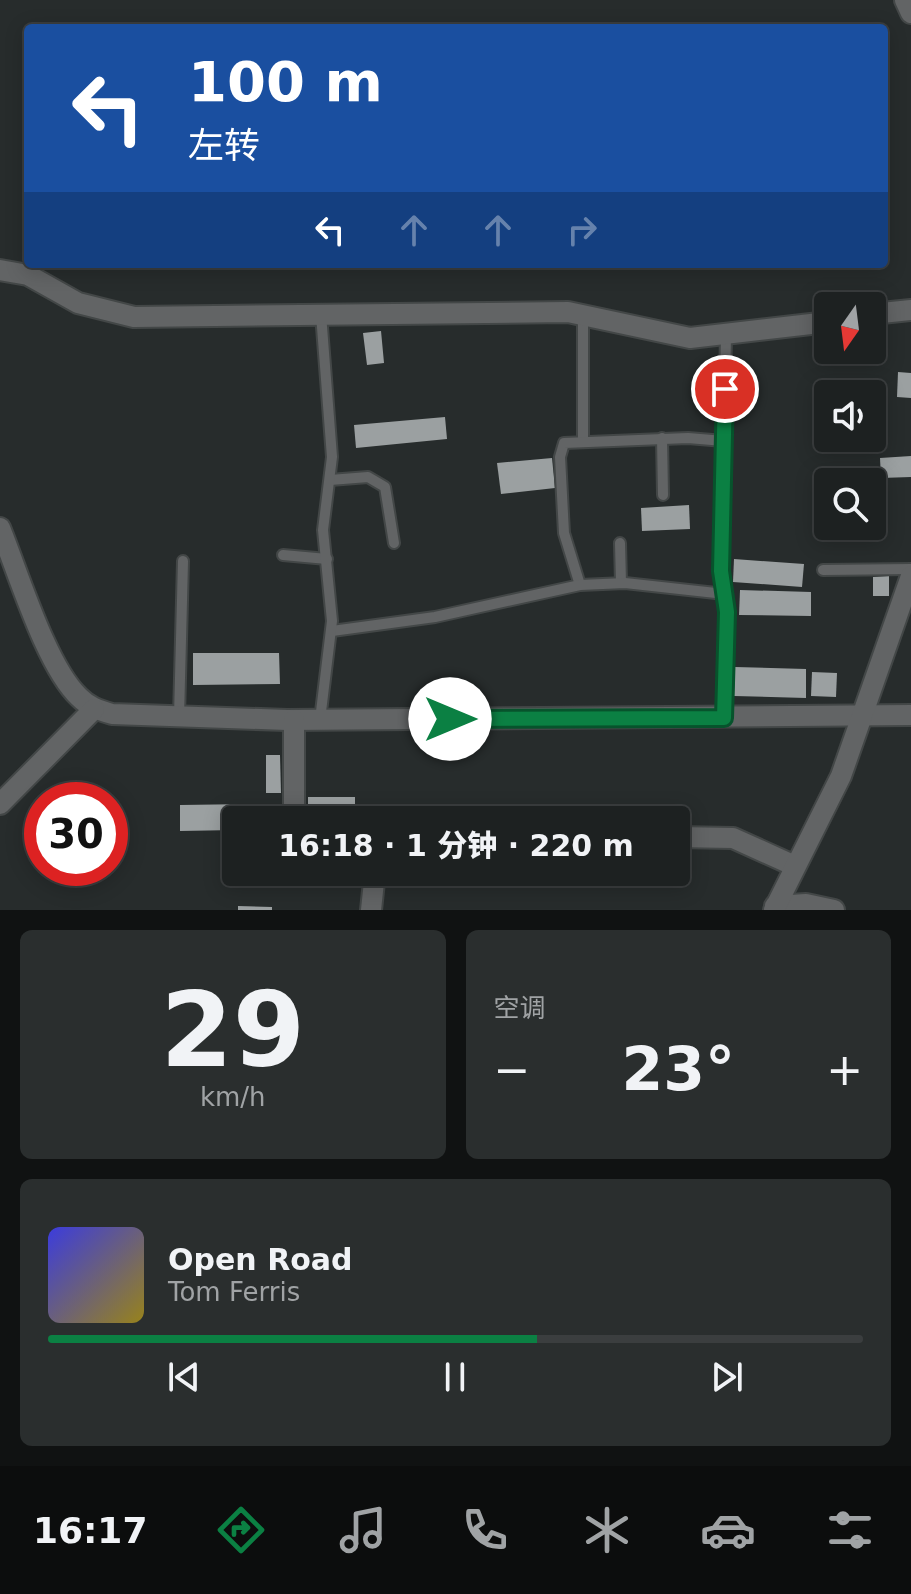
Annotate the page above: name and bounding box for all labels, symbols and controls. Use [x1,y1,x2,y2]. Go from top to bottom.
text: 100 m [188,49,383,114]
icon: left [56,56,160,160]
text: 左转 [188,125,260,166]
icon: left [308,208,352,252]
icon: ahead [392,208,436,252]
icon: ahead [476,208,520,252]
icon: right [560,208,604,252]
north arrow [814,292,886,364]
map controls [814,292,886,540]
pin [691,355,759,423]
icon: arrive [703,367,747,411]
button: sound [814,380,886,452]
button: search [814,468,886,540]
position arrow [408,677,492,761]
speed limit sign: 30 [24,782,128,886]
text: 16:18 · 1 分钟 · 220 m [278,828,634,863]
text: 29 [160,969,305,1091]
text: 空调 [494,993,546,1023]
text: 23° [622,1034,735,1104]
text: − [494,1044,530,1095]
text: + [826,1044,863,1095]
text: km/h [200,1082,266,1112]
text: Open Road [168,1242,353,1277]
text: Tom Ferris [168,1277,300,1307]
icon: previous [162,1355,206,1399]
icon: pause [433,1355,477,1399]
icon: next [705,1355,749,1399]
icon: directions [213,1502,269,1558]
icon: music [335,1502,391,1558]
icon: phone [457,1502,513,1558]
icon: climate [579,1502,635,1558]
icon: car [700,1502,756,1558]
icon: filters [822,1502,878,1558]
text: 16:17 [33,1510,147,1551]

